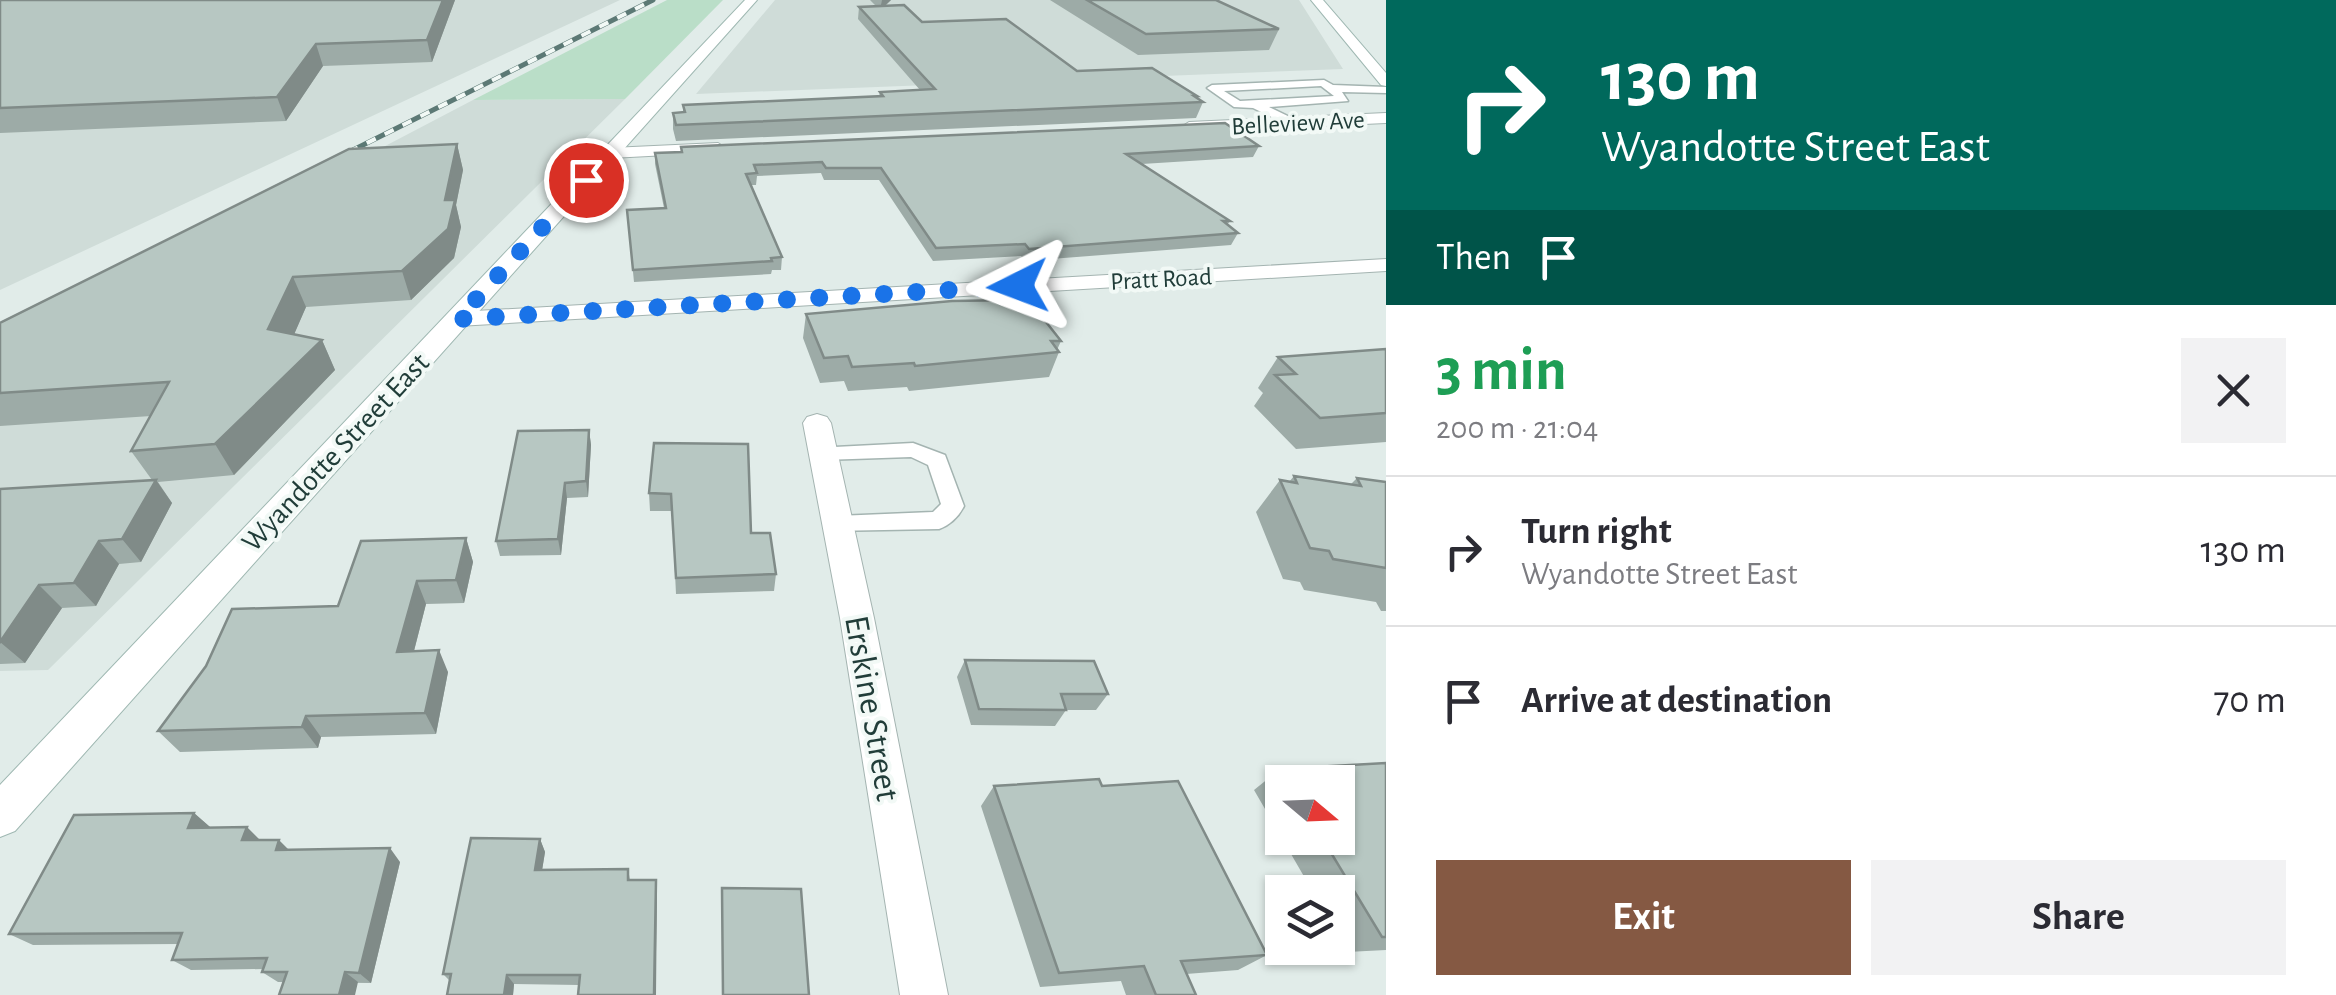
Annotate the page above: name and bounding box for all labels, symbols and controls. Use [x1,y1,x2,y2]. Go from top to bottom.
icon: right [1436,40,1566,170]
text: 130 m [1601,43,1760,113]
street label: Belleview Ave [1231,108,1365,139]
text: Wyandotte Street East [1601,125,1990,170]
pin [544,138,629,223]
icon: arrive [559,153,614,208]
icon: arrive [1531,230,1586,285]
position arrow [966,234,1070,338]
text: Then [1436,239,1511,277]
street label: Pratt Road [1110,264,1213,295]
button: close [2181,338,2286,443]
text: 3 min [1436,341,1567,401]
street label: Wyandotte Street East [236,347,435,558]
text: 200 m · 21:04 [1436,412,1598,444]
text: Turn right [1521,513,1671,551]
icon: right [1436,524,1491,579]
text: 130 m [2201,532,2286,570]
text: Wyandotte Street East [1521,558,1797,590]
street label: Erskine Street [838,613,905,804]
icon: arrive [1436,674,1491,729]
text: Arrive at destination [1521,682,1832,720]
text: 70 m [2213,682,2286,720]
north arrow [1265,765,1355,855]
map controls [1265,765,1355,965]
button: Exit [1436,860,1851,975]
button: Share [1871,860,2286,975]
button: layers [1265,875,1355,965]

